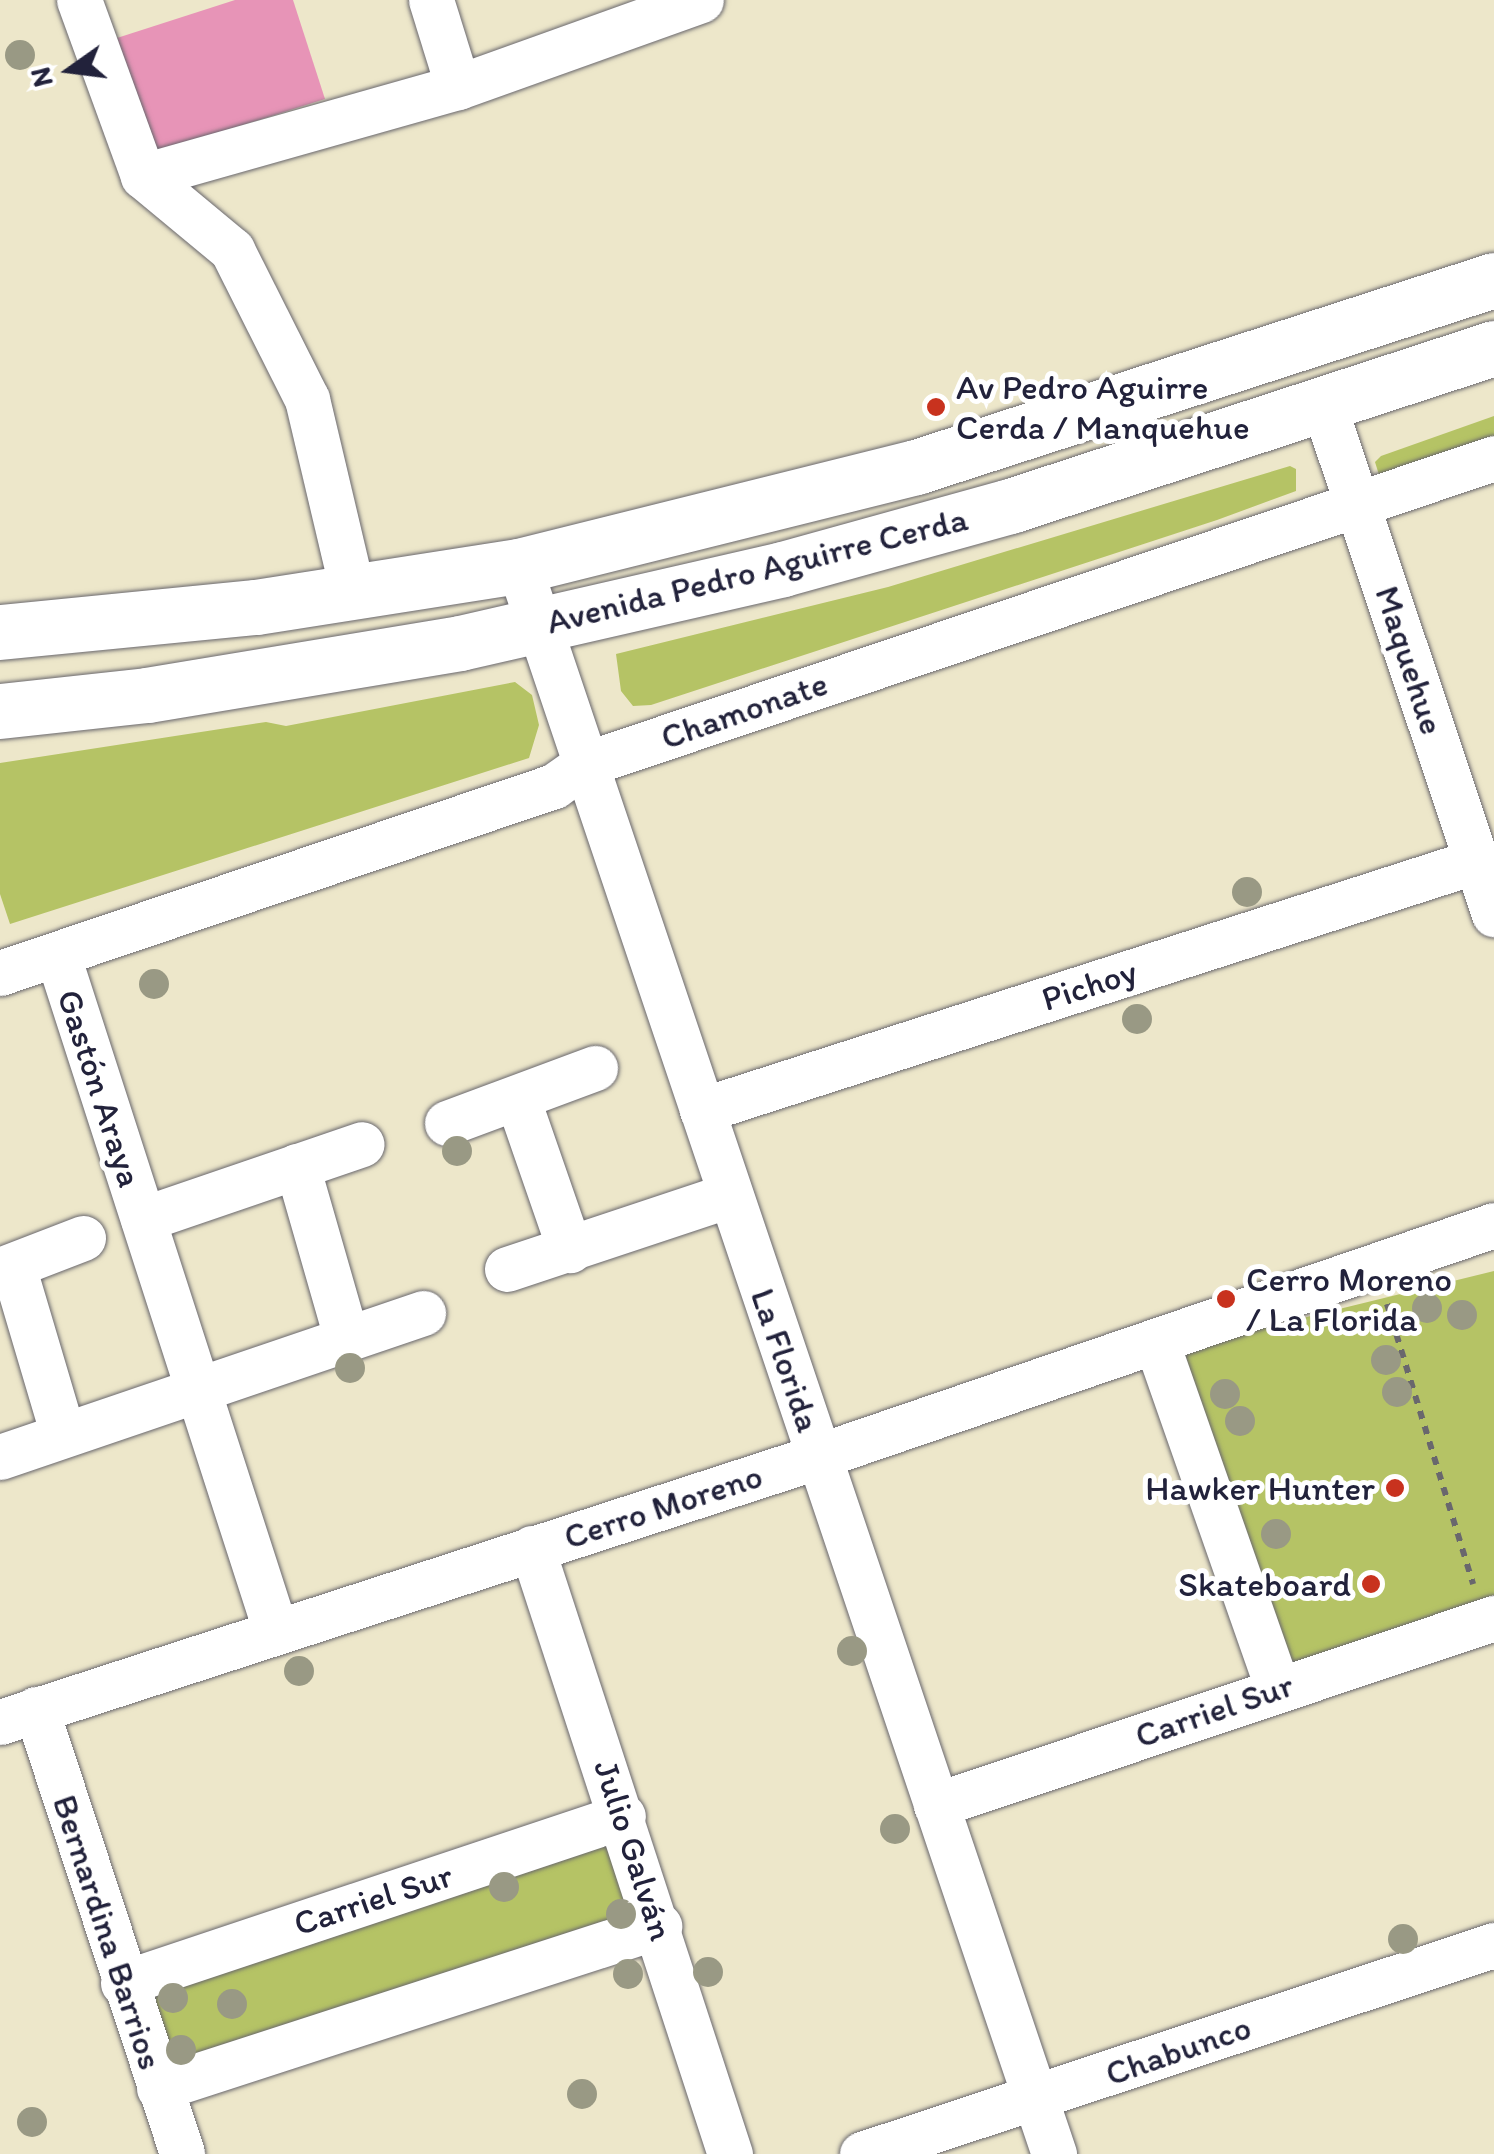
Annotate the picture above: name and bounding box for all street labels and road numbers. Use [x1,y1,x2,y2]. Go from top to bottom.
street label: Avenida Pedro Aguirre Cerda [543,498,971,642]
street label: Maquehue [1366,581,1454,739]
street label: Chamonate [655,662,833,758]
street label: Pichoy [1036,950,1142,1020]
street label: Gastón Araya [48,984,152,1192]
street label: La Florida [742,1283,830,1437]
street label: Cerro Moreno [559,1454,767,1558]
street label: Carriel Sur [1129,1663,1299,1757]
street label: Julio Galván [585,1754,683,1946]
street label: Bernardina Barrios [44,1789,172,2075]
street label: Carriel Sur [288,1854,458,1944]
street label: Chabunco [1100,2006,1256,2094]

